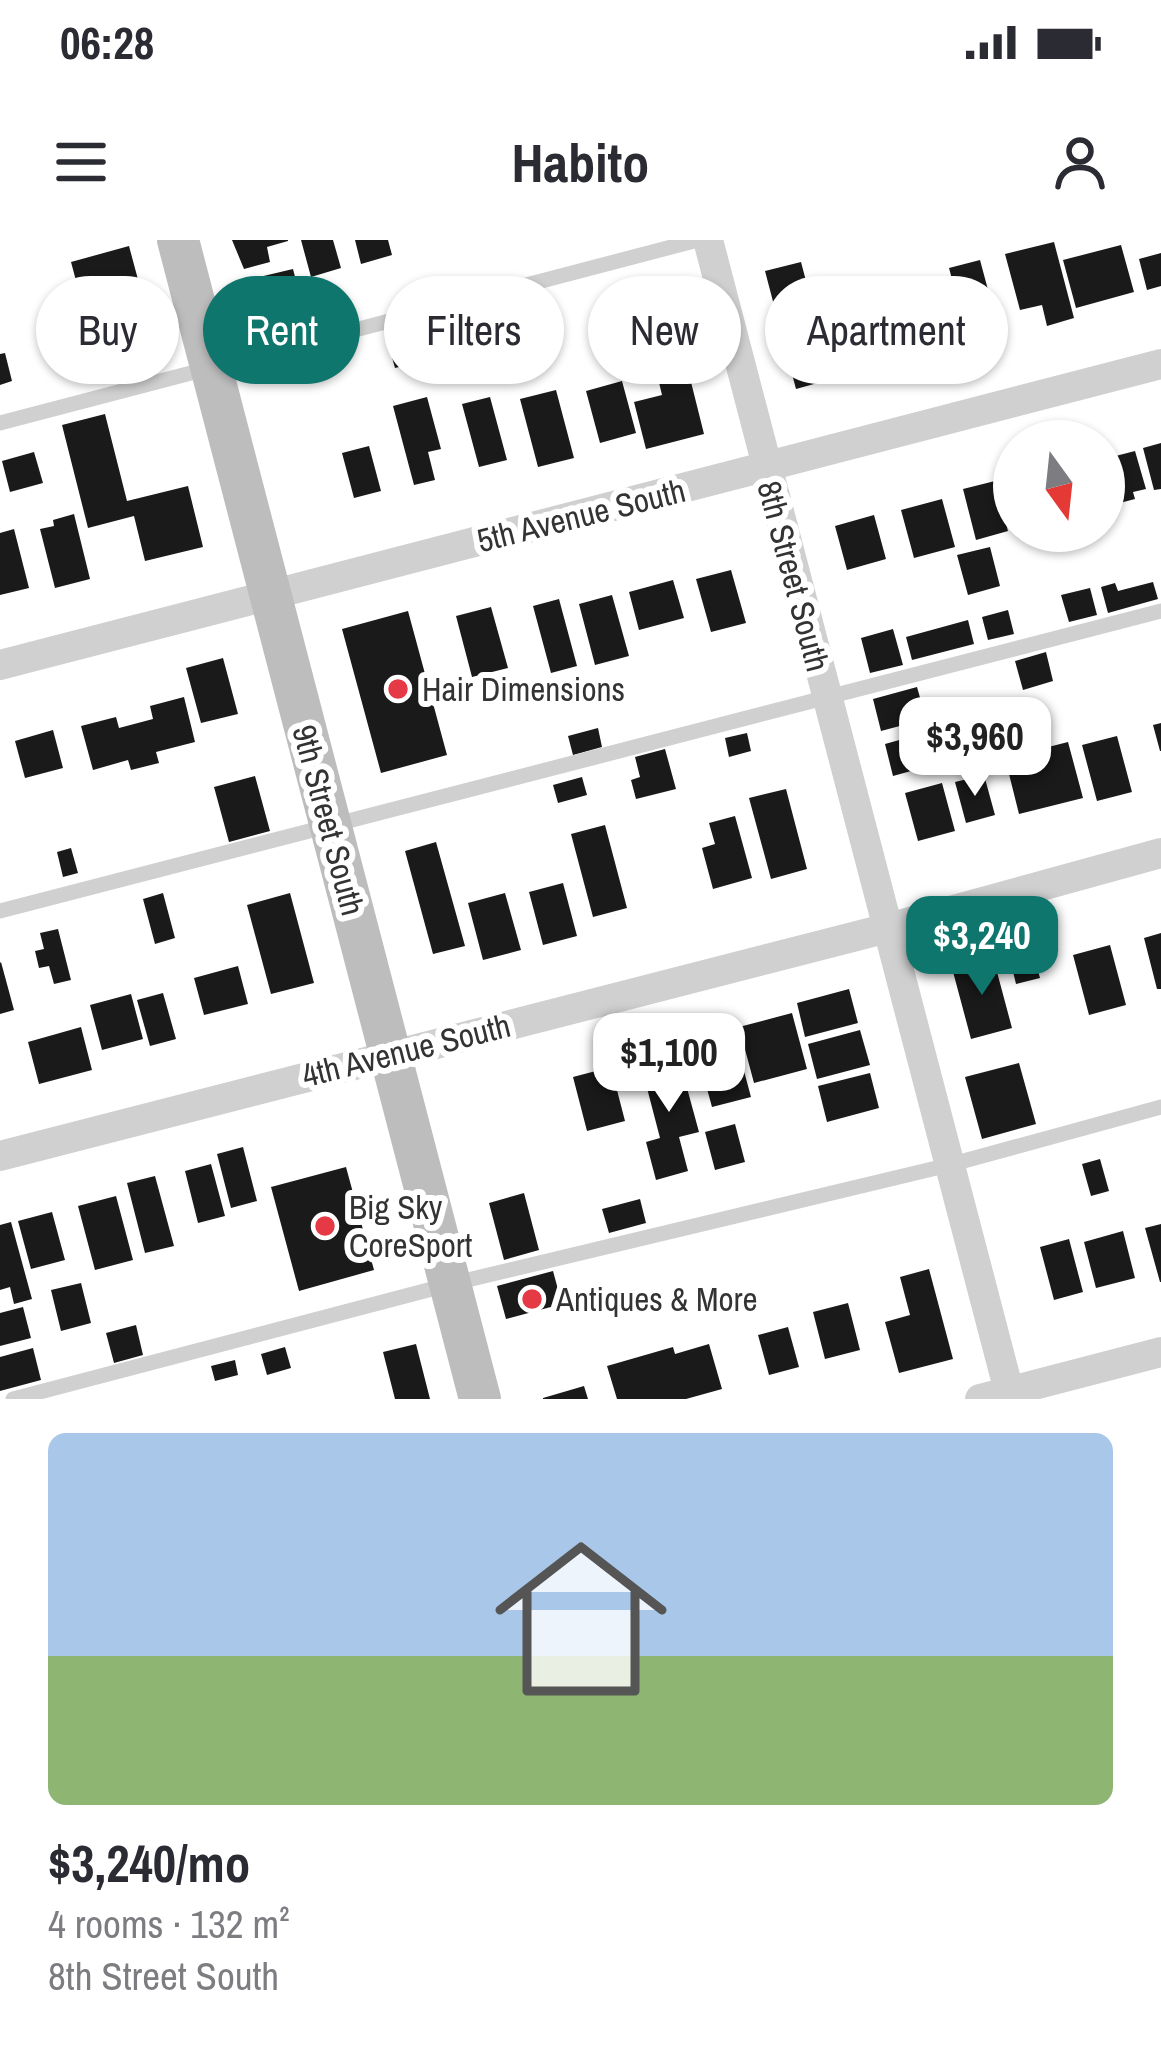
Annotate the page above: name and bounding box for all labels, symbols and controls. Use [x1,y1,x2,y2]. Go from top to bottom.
text: 06:28 [60,12,154,73]
text: Habito [512,126,649,199]
icon: menu [48,129,114,195]
icon: person [1047,129,1113,195]
chip: Buy [36,276,179,384]
chip: Rent [203,276,360,384]
chip: Filters [384,276,564,384]
chip: New [588,276,741,384]
chip: Apartment [765,276,1008,384]
north arrow [993,420,1125,552]
map controls [993,420,1125,552]
street label: 5th Avenue South [472,468,690,562]
street label: 8th Street South [747,476,841,676]
place label: Hair Dimensions [422,667,625,711]
marker: Hair Dimensions [385,676,411,702]
pin: $3,960 [877,697,1073,799]
text: $3,960 [926,710,1024,762]
street label: 9th Street South [282,720,376,920]
pin: $3,240 [884,896,1080,998]
text: $3,240 [933,909,1031,961]
street label: 4th Avenue South [297,1003,515,1097]
pin: $1,100 [571,1013,767,1115]
text: $1,100 [620,1026,718,1078]
place label: Big Sky CoreSport [349,1185,472,1267]
marker: Big Sky CoreSport [312,1213,338,1239]
place label: Antiques & More [555,1277,758,1321]
marker: Antiques & More [519,1286,545,1312]
icon: home [473,1511,689,1727]
text: $3,240/mo [48,1829,250,1898]
text: 4 rooms · 132 m² [48,1898,290,1950]
text: 8th Street South [48,1950,279,2002]

